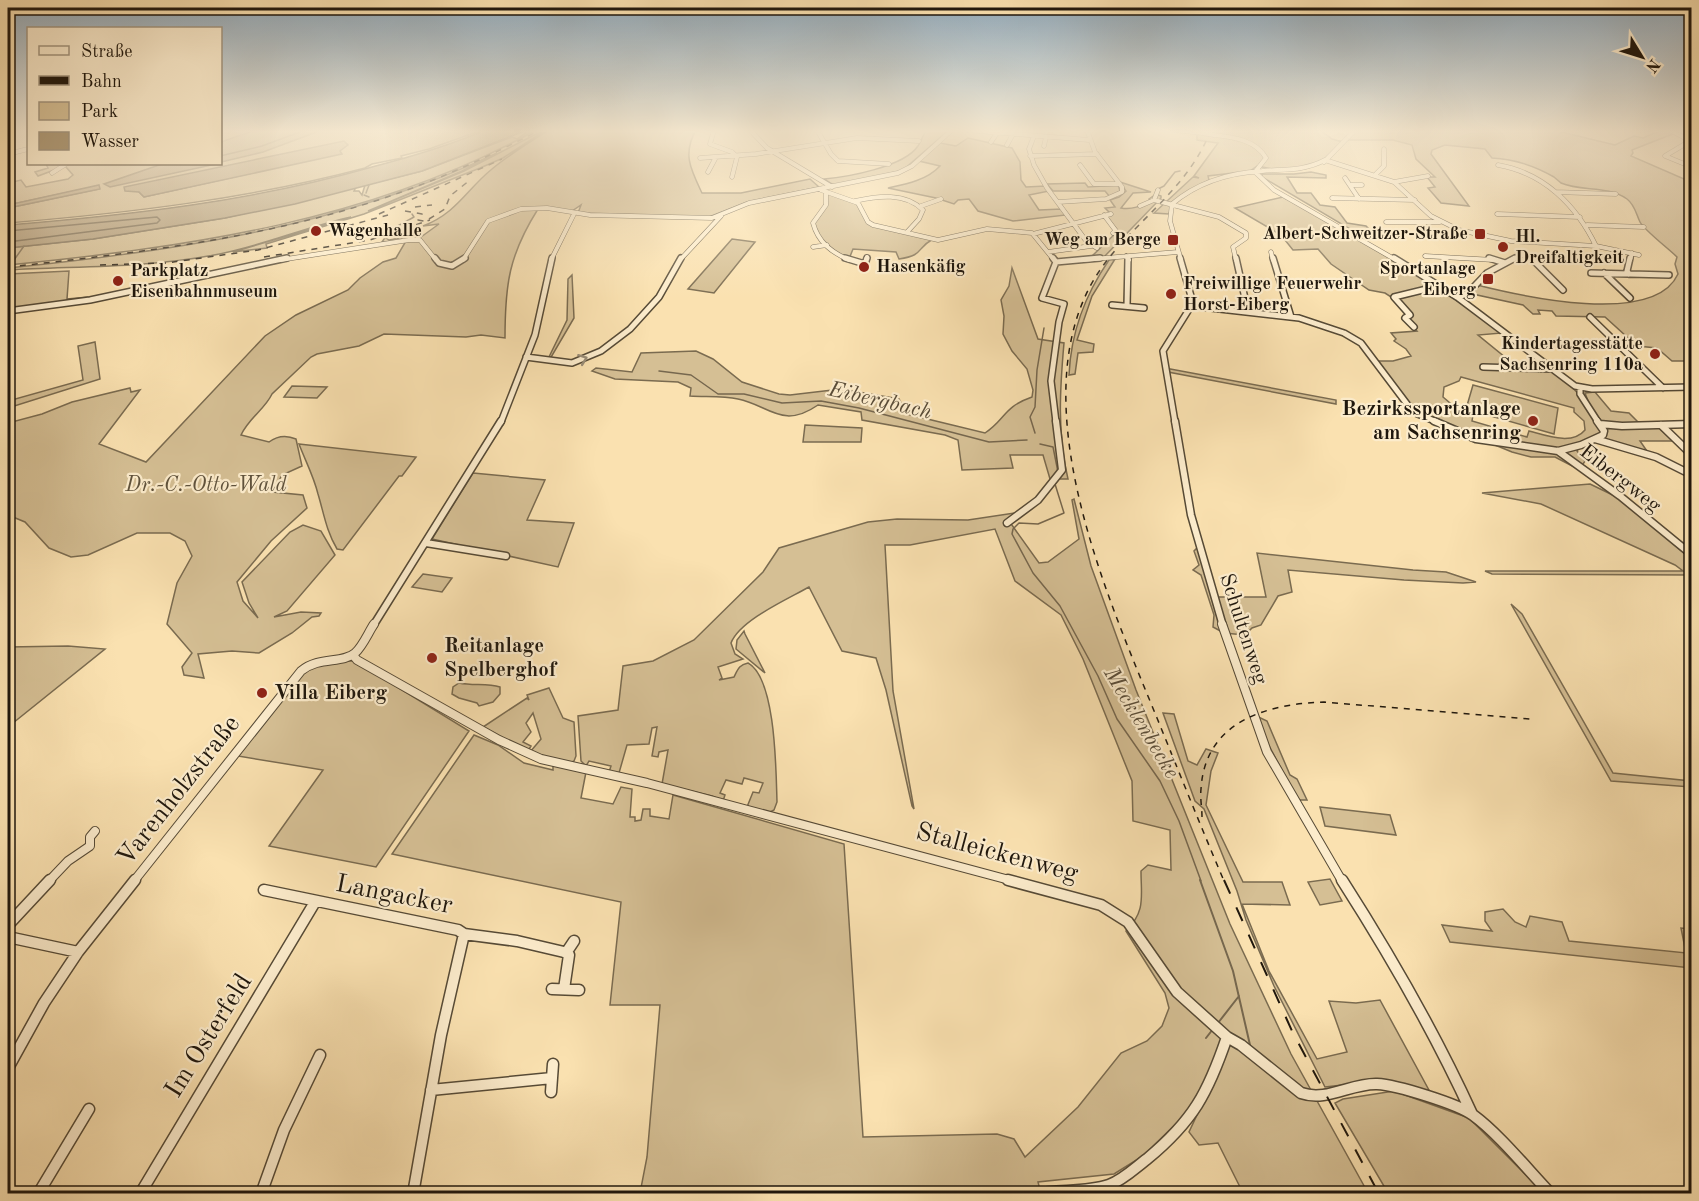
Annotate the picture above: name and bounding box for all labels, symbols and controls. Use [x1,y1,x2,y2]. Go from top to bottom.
legend [27,27,222,165]
north arrow [1612,27,1672,87]
text: Straße [81,43,132,61]
text: N [1642,55,1662,75]
text: Bahn [81,73,122,91]
text: Park [81,103,118,121]
text: Wasser [81,133,140,151]
place label: Wagenhalle [328,222,422,240]
marker: Wagenhalle [309,224,323,238]
place label: Albert-Schweitzer-Straße [1262,225,1468,243]
marker: Albert-Schweitzer-Straße [1473,227,1487,241]
place label: Hl. Dreifaltigkeit [1515,228,1625,267]
place label: Weg am Berge [1044,231,1161,249]
marker: Weg am Berge [1166,233,1180,247]
marker: Hl. Dreifaltigkeit [1496,240,1510,254]
place label: Hasenkäfig [876,258,966,276]
marker: Hasenkäfig [857,260,871,274]
place label: Sportanlage Eiberg [1379,260,1476,299]
place label: Parkplatz Eisenbahnmuseum [130,262,278,301]
marker: Sportanlage Eiberg [1481,272,1495,286]
marker: Parkplatz Eisenbahnmuseum [111,274,125,288]
place label: Freiwillige Feuerwehr Horst-Eiberg [1183,275,1361,314]
marker: Freiwillige Feuerwehr Horst-Eiberg [1164,287,1178,301]
place label: Kindertagesstätte Sachsenring 110a [1499,335,1643,374]
marker: Kindertagesstätte Sachsenring 110a [1648,347,1662,361]
one-way arrow [577,354,588,366]
water label: Eibergbach [825,378,934,424]
place label: Bezirkssportanlage am Sachsenring [1342,399,1521,444]
marker: Bezirkssportanlage am Sachsenring [1526,414,1540,428]
street label: Eibergweg [1575,441,1665,517]
park label: Dr.-C.-Otto-Wald [124,475,288,496]
street label: Schultenweg [1215,571,1271,688]
place label: Reitanlage Spelberghof [444,636,558,681]
marker: Reitanlage Spelberghof [425,651,439,665]
water label: Mecklenbecke [1099,663,1183,782]
place label: Villa Eiberg [274,683,387,704]
marker: Villa Eiberg [255,686,269,700]
street label: Varenholzstraße [113,711,245,871]
street label: Stalleickenweg [913,819,1081,887]
street label: Langacker [333,871,455,919]
street label: Im Osterfeld [161,970,257,1102]

